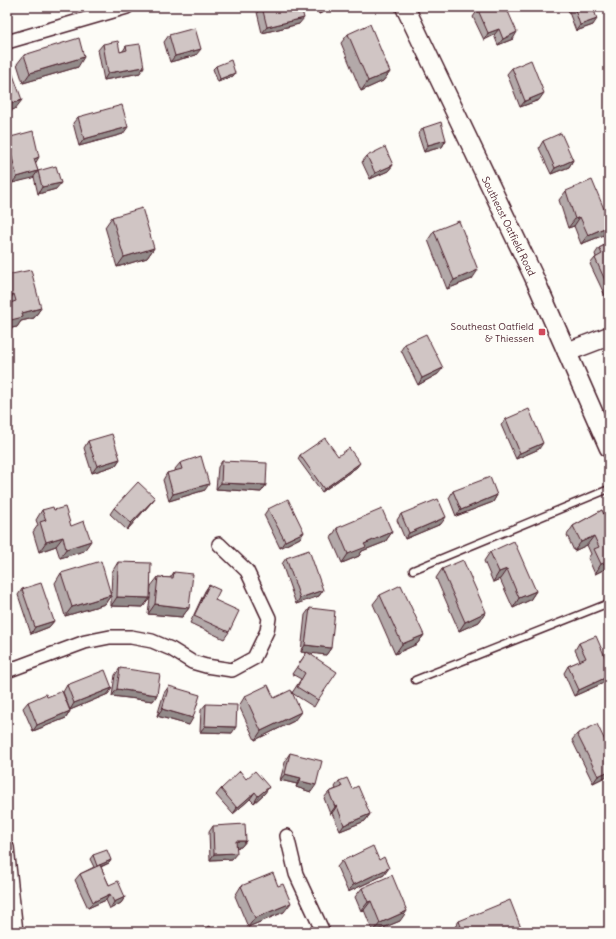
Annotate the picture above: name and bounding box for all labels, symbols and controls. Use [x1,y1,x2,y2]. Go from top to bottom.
street label: Southeast Oatfield Road [479,174,538,278]
place label: Southeast Oatfield & Thiessen [451,320,534,345]
marker: Southeast Oatfield & Thiessen [537,327,547,337]

